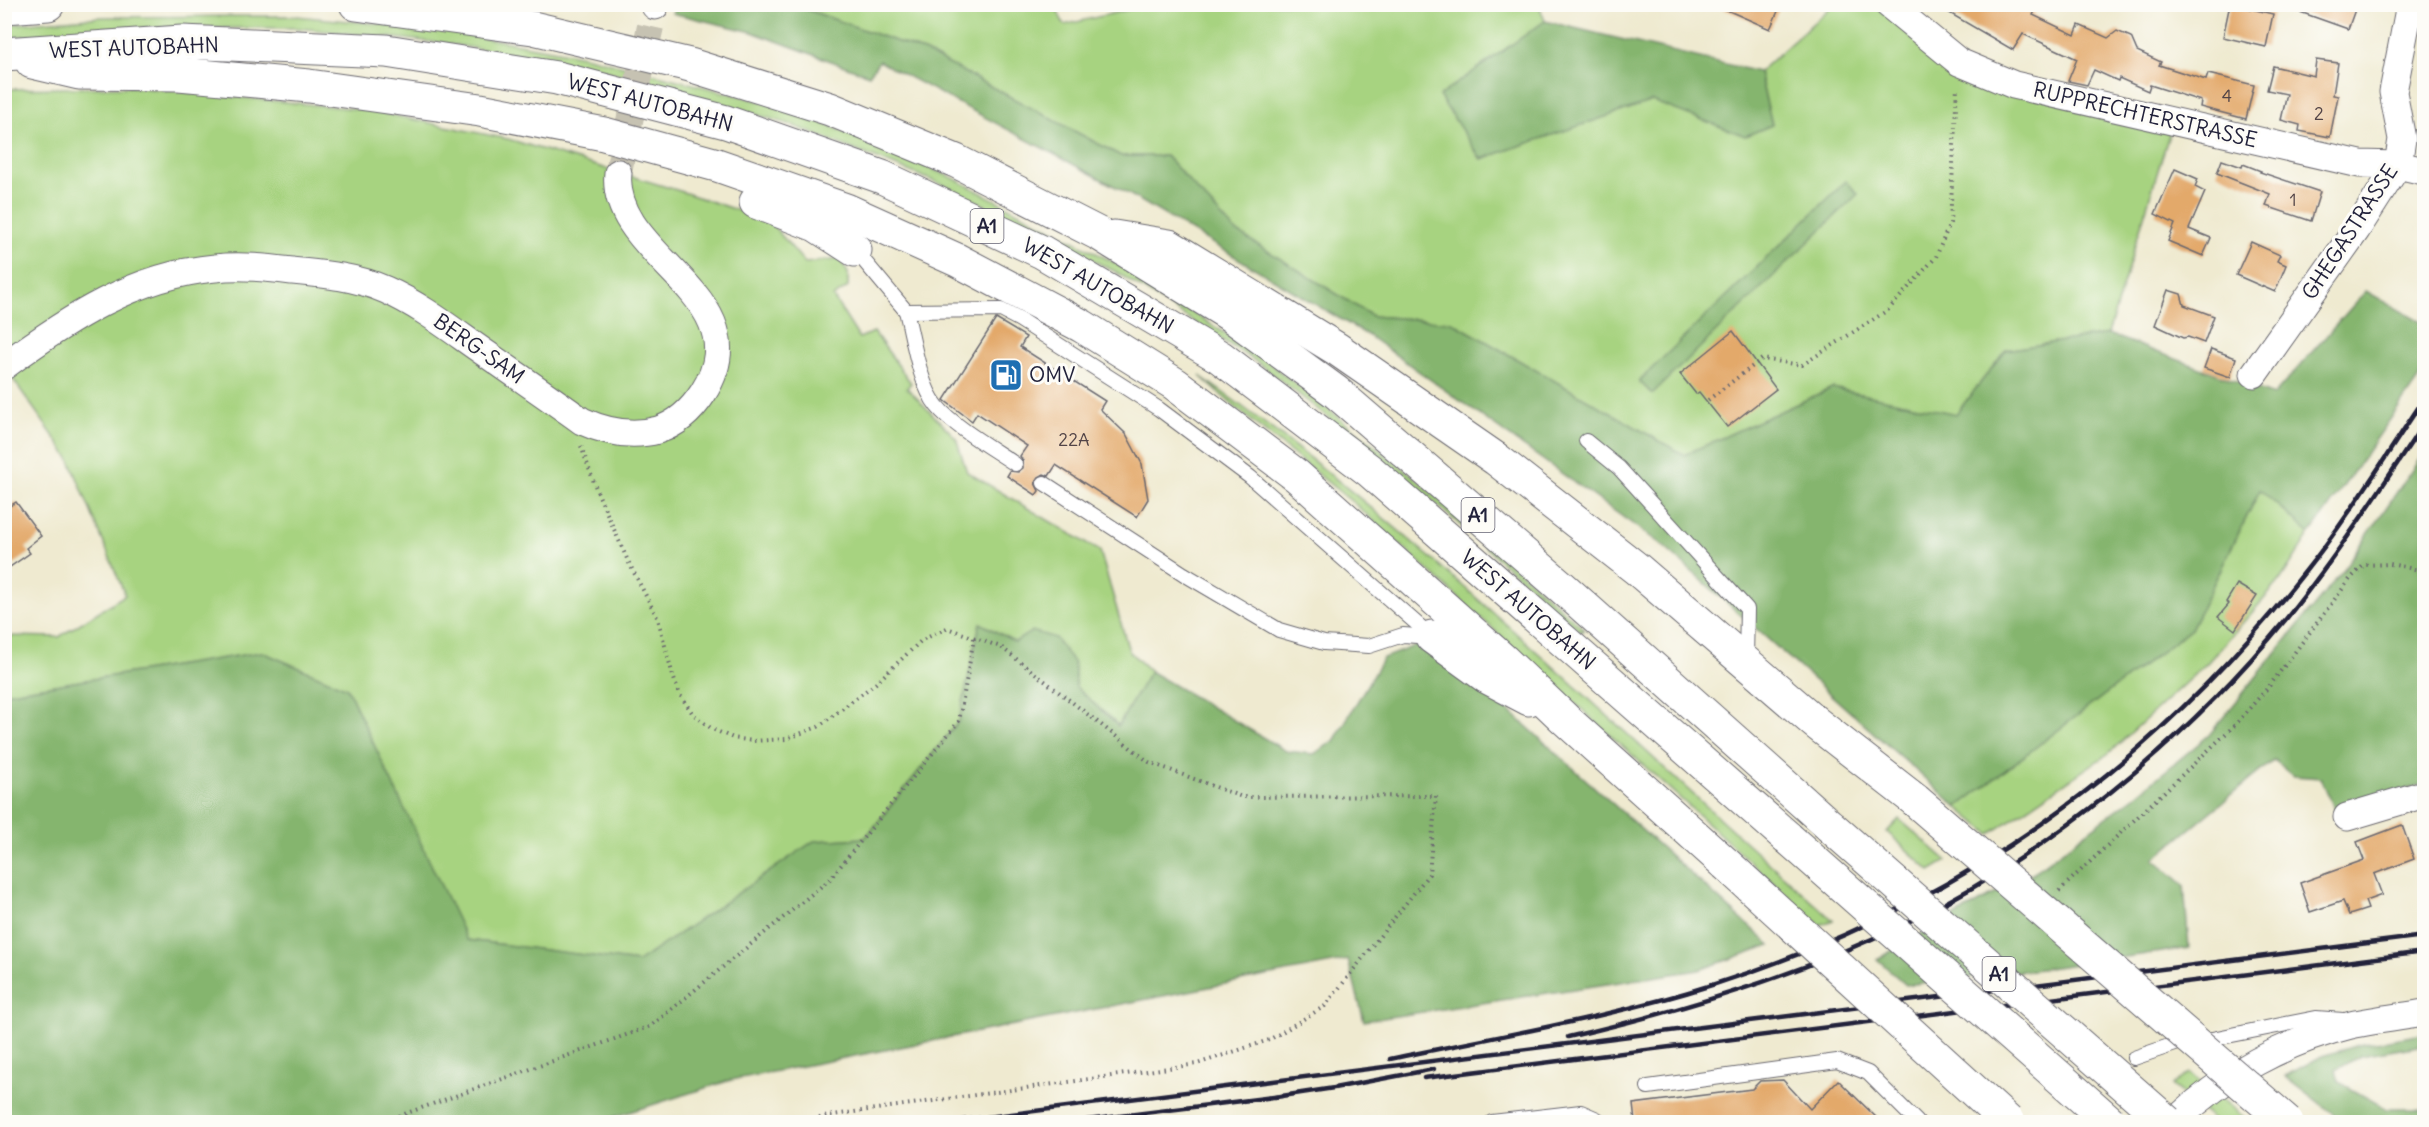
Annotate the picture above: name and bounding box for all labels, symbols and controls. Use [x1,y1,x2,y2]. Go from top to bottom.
street label: WEST AUTOBAHN [48,31,220,64]
street label: WEST AUTOBAHN [564,67,736,138]
street label: RUPPRECHTERSTRASSE [2031,76,2260,153]
house number: 4 [2222,84,2232,107]
house number: 2 [2314,102,2324,125]
street label: GHEGASTRASSE [2296,159,2403,305]
house number: 1 [2289,188,2297,211]
road number: A1 [970,209,1004,243]
street label: WEST AUTOBAHN [1018,231,1179,340]
street label: BERG-SAM [428,307,530,390]
fuel station icon: OMV [988,357,1024,393]
place label: OMV [1029,361,1075,388]
house number: 22A [1058,428,1090,451]
road number: A1 [1462,498,1494,532]
street label: WEST AUTOBAHN [1455,544,1601,676]
road number: A1 [1982,957,2016,991]

